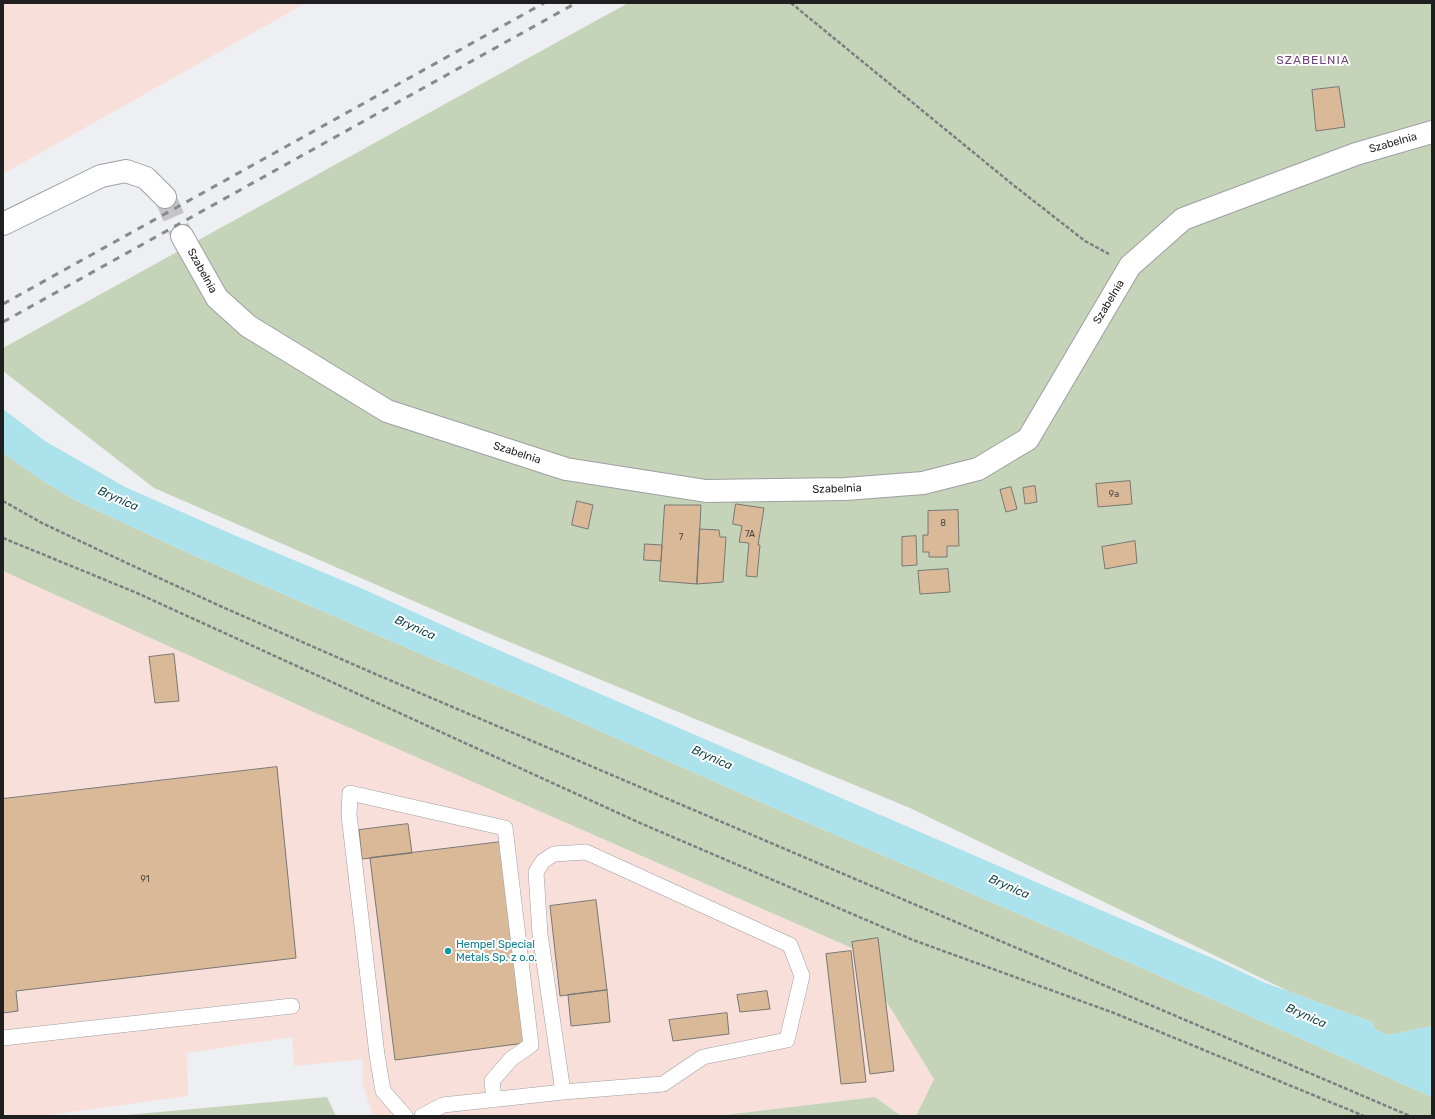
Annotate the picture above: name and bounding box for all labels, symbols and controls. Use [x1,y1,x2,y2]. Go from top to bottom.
district label: SZABELNIA [1276,54,1350,68]
street label: Szabelnia [1367,130,1419,156]
street label: Szabelnia [184,246,220,296]
street label: Szabelnia [1091,277,1127,327]
street label: Szabelnia [492,439,542,467]
street label: Szabelnia [812,482,862,496]
water label: Brynica [95,484,141,514]
house number: 9a [1109,489,1119,499]
house number: 8 [940,518,946,528]
house number: 7A [745,529,755,539]
house number: 7 [679,532,683,542]
water label: Brynica [392,613,438,643]
water label: Brynica [689,743,735,773]
water label: Brynica [986,872,1032,902]
house number: 91 [140,874,150,884]
place label: Hempel Special Metals Sp. z o.o. [456,938,537,964]
marker: Hempel Special Metals Sp. z o.o. [443,946,453,956]
water label: Brynica [1283,1001,1329,1031]

